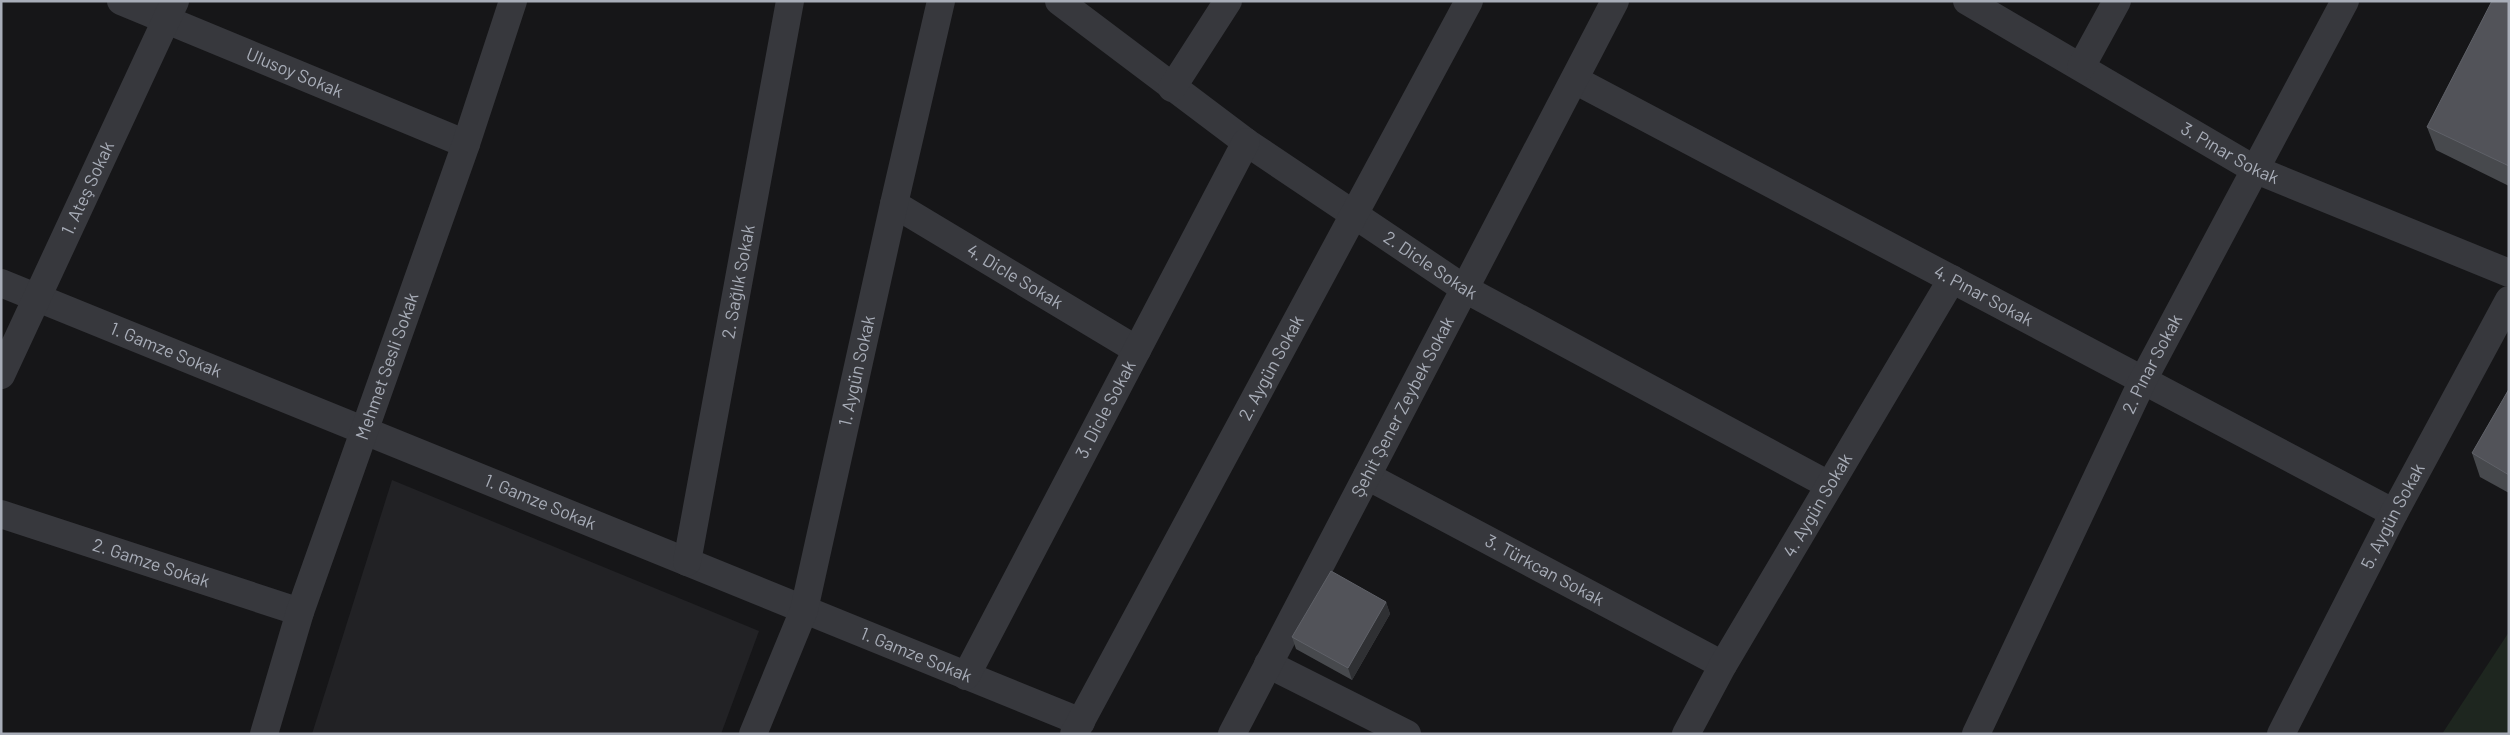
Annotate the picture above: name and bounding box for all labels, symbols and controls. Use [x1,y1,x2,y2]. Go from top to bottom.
street label: Ulusoy Sokak [243,42,347,102]
street label: 3. Pınar Sokak [2177,117,2283,188]
street label: 1. Ateş Sokak [56,137,118,238]
street label: 2. Sağlık Sokak [716,223,759,340]
street label: 2. Dicle Sokak [1380,226,1481,304]
street label: 4. Dicle Sokak [963,238,1068,313]
street label: 4. Pınar Sokak [1930,260,2037,330]
street label: Mehmet Sesli Sokak [350,289,423,443]
street label: 2. Pınar Sokak [2117,310,2186,417]
street label: 2. Aygün Sokak [1233,311,1308,424]
street label: Şehit Şener Zeybek Sokak [1346,312,1458,501]
street label: 1. Aygün Sokak [833,313,879,428]
street label: 1. Gamze Sokak [107,317,225,382]
street label: 3. Dicle Sokak [1070,356,1140,462]
street label: 4. Aygün Sokak [1778,449,1856,561]
street label: 5. Aygün Sokak [2355,459,2429,572]
street label: 1. Gamze Sokak [481,469,600,534]
street label: 3. Türkcan Sokak [1482,529,1608,610]
street label: 2. Gamze Sokak [90,533,213,592]
street label: 1. Gamze Sokak [858,622,976,687]

